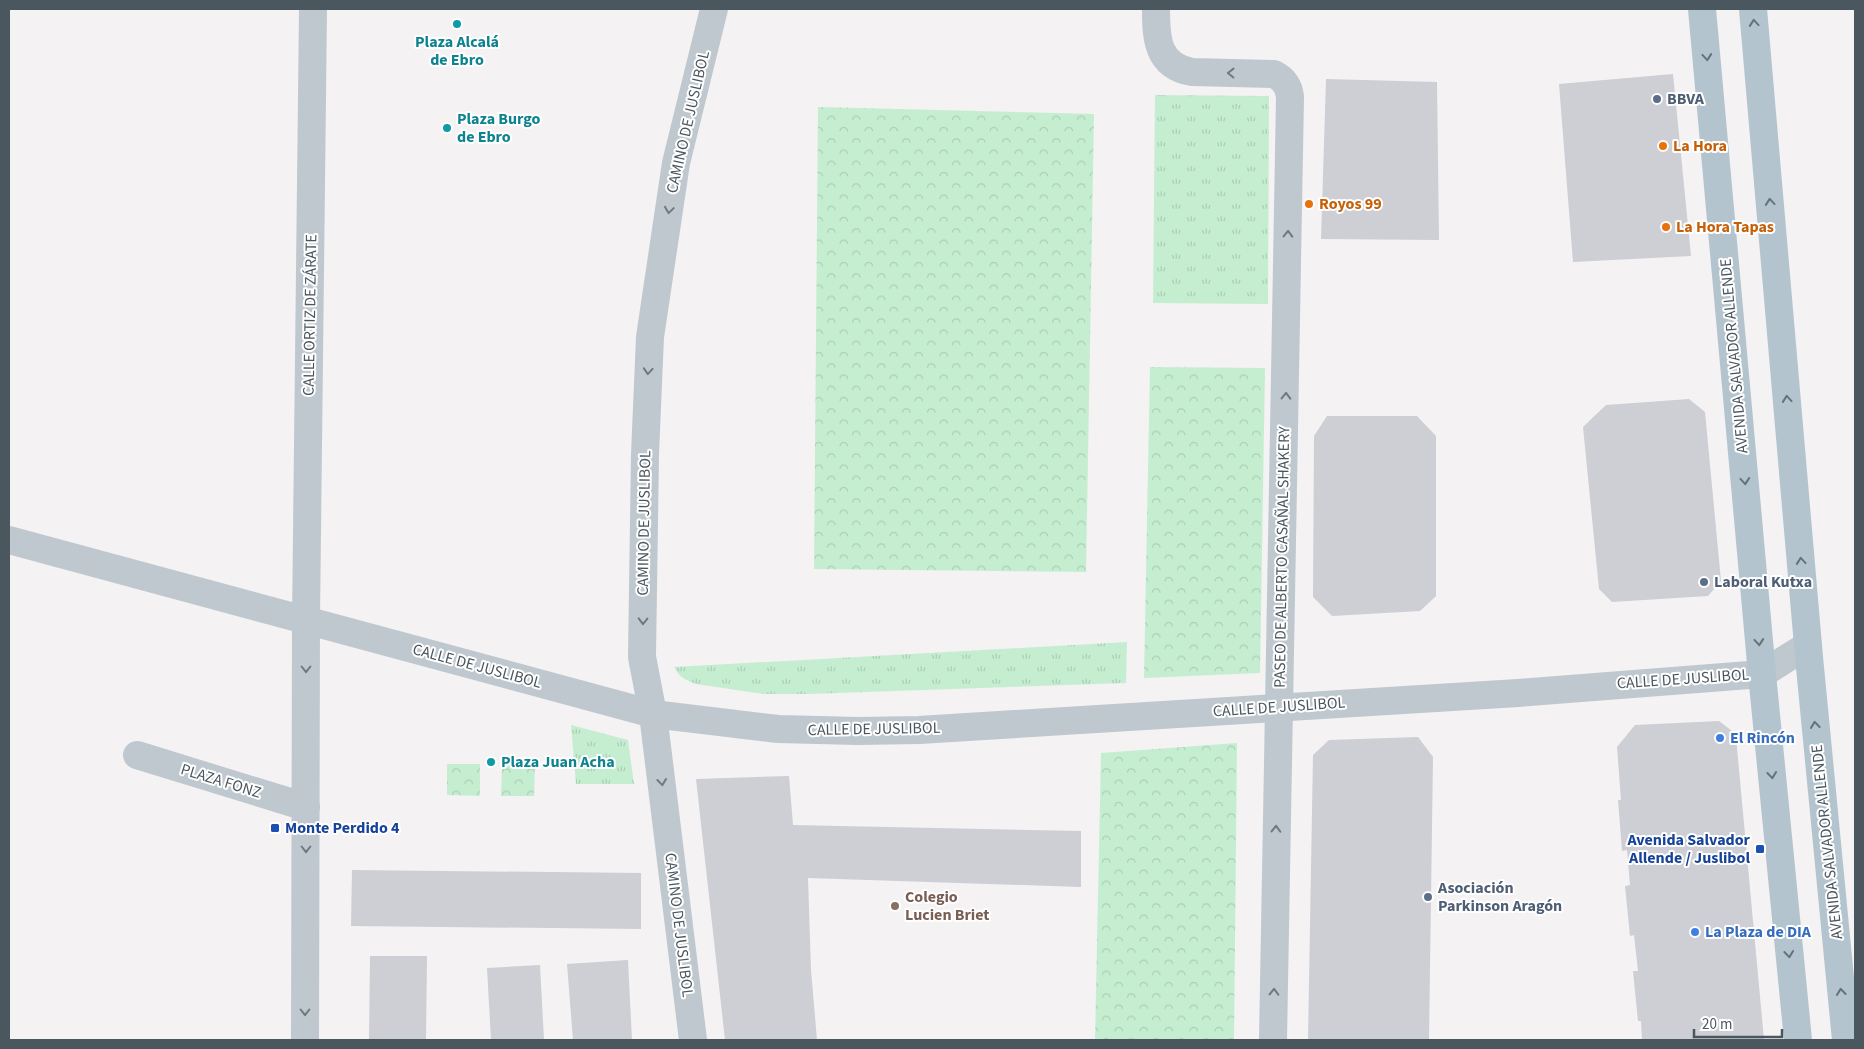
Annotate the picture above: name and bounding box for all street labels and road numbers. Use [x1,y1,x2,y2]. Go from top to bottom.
street label: CAMINO DE JUSLIBOL [661,48,715,195]
street label: CALLE ORTIZ DE ZÁRATE [298,234,322,396]
street label: AVENIDA SALVADOR ALLENDE [1715,257,1753,455]
street label: PASEO DE ALBERTO CASAÑAL SHAKERY [1269,426,1295,688]
street label: CAMINO DE JUSLIBOL [632,450,656,596]
street label: CALLE DE JUSLIBOL [410,638,544,694]
street label: CALLE DE JUSLIBOL [1616,663,1750,695]
street label: CALLE DE JUSLIBOL [1212,691,1346,723]
street label: CALLE DE JUSLIBOL [807,717,941,741]
street label: AVENIDA SALVADOR ALLENDE [1806,743,1848,941]
street label: PLAZA FONZ [178,758,264,804]
street label: CAMINO DE JUSLIBOL [659,851,699,999]

